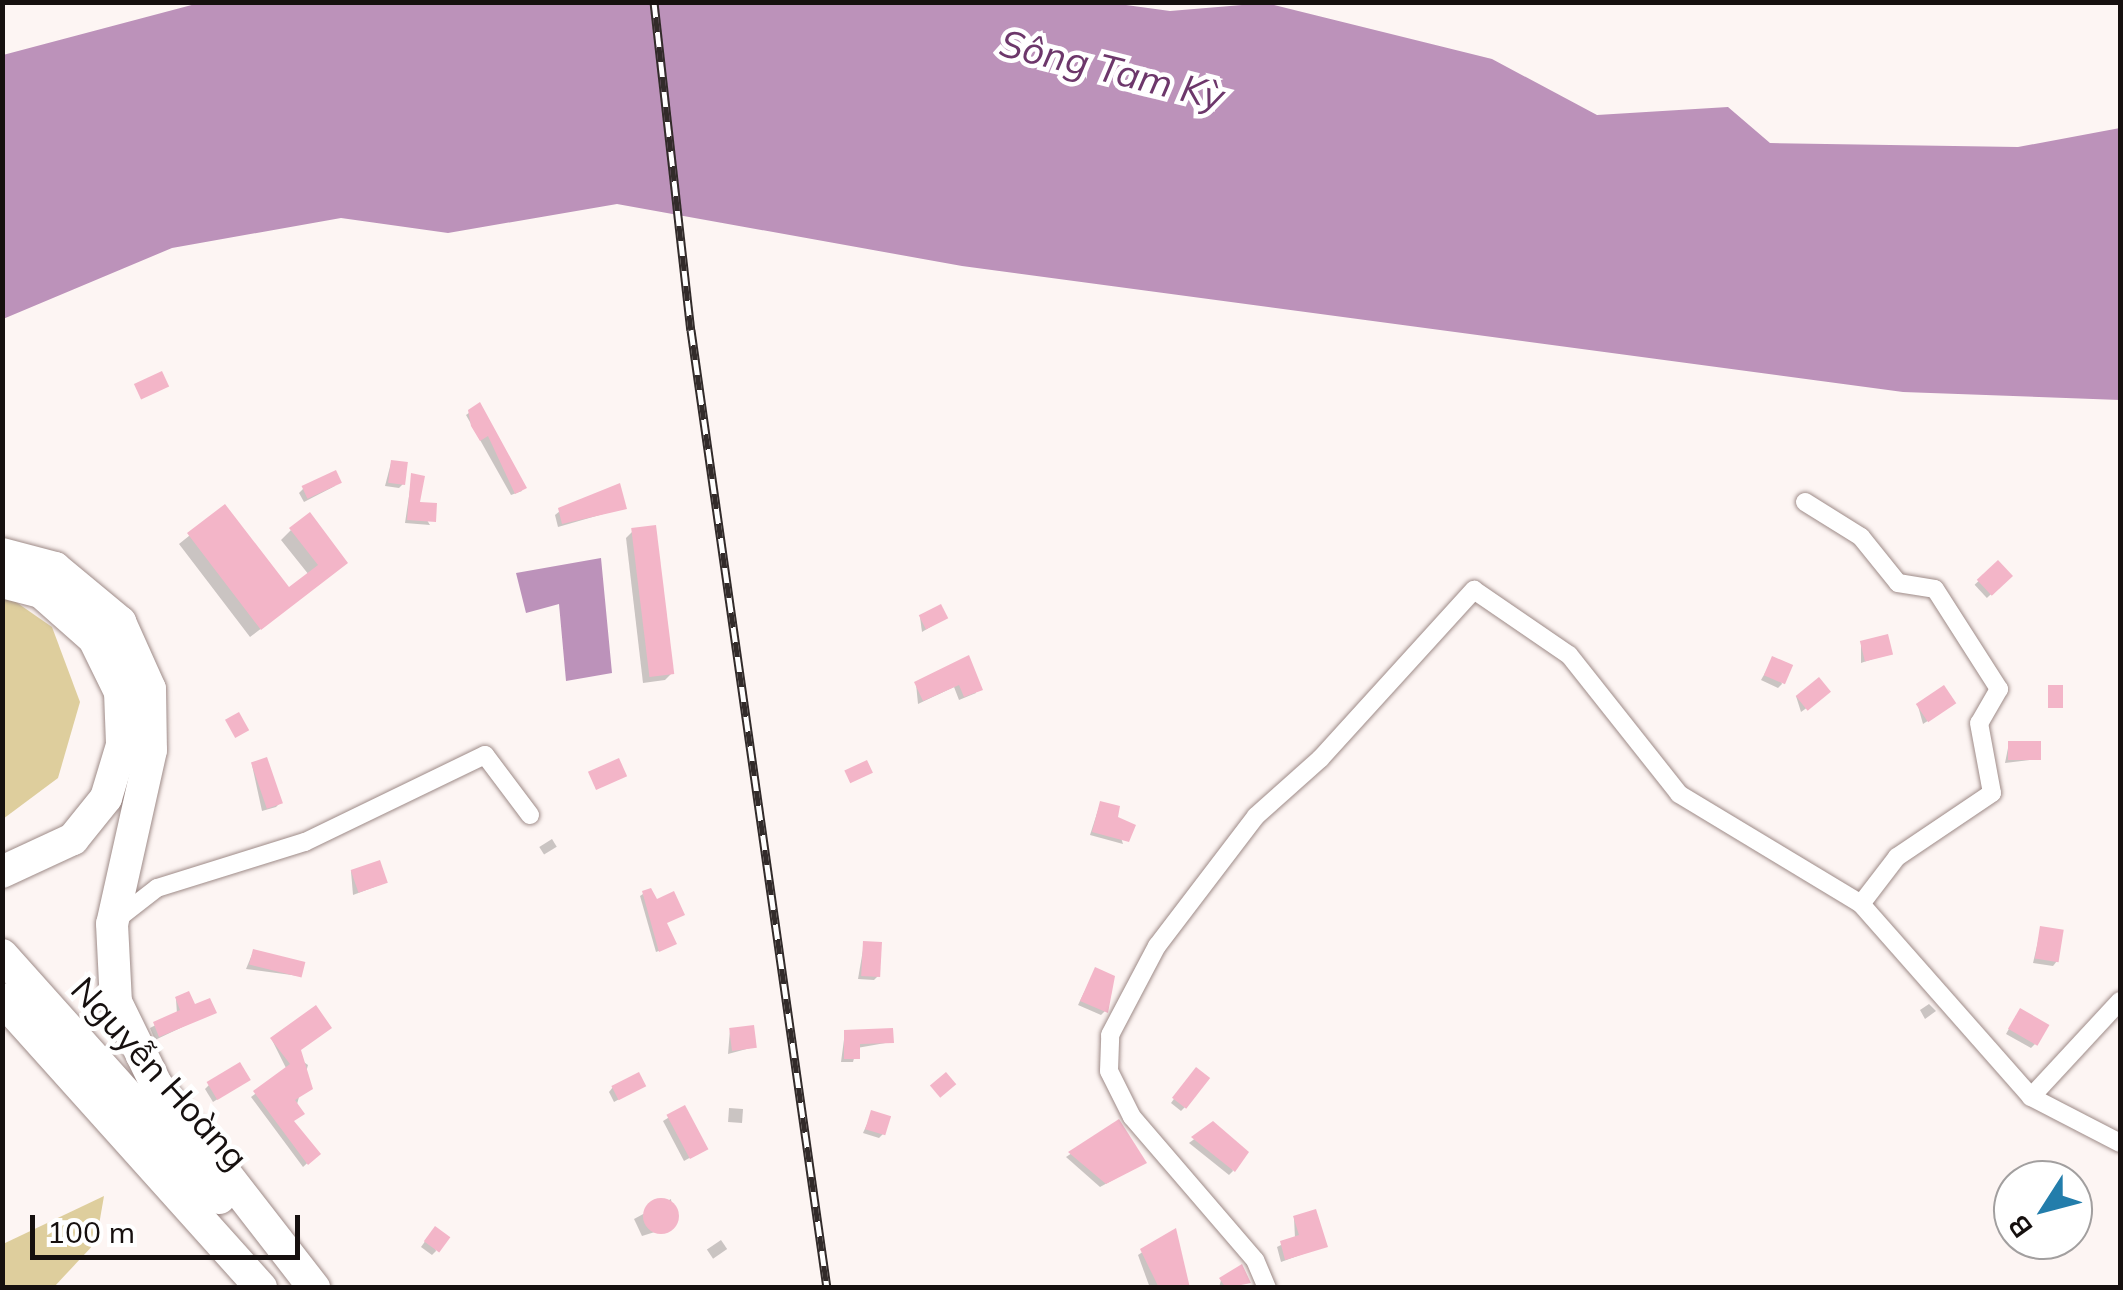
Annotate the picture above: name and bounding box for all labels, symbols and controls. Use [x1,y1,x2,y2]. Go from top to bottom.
water label: Sông Tam Kỳ [995,20,1229,120]
street label: Nguyễn Hoàng [63,968,257,1178]
north arrow [1993,1160,2093,1260]
scale bar [35,1195,305,1257]
text: B [2000,1209,2040,1245]
text: 100 m [47,1213,135,1251]

